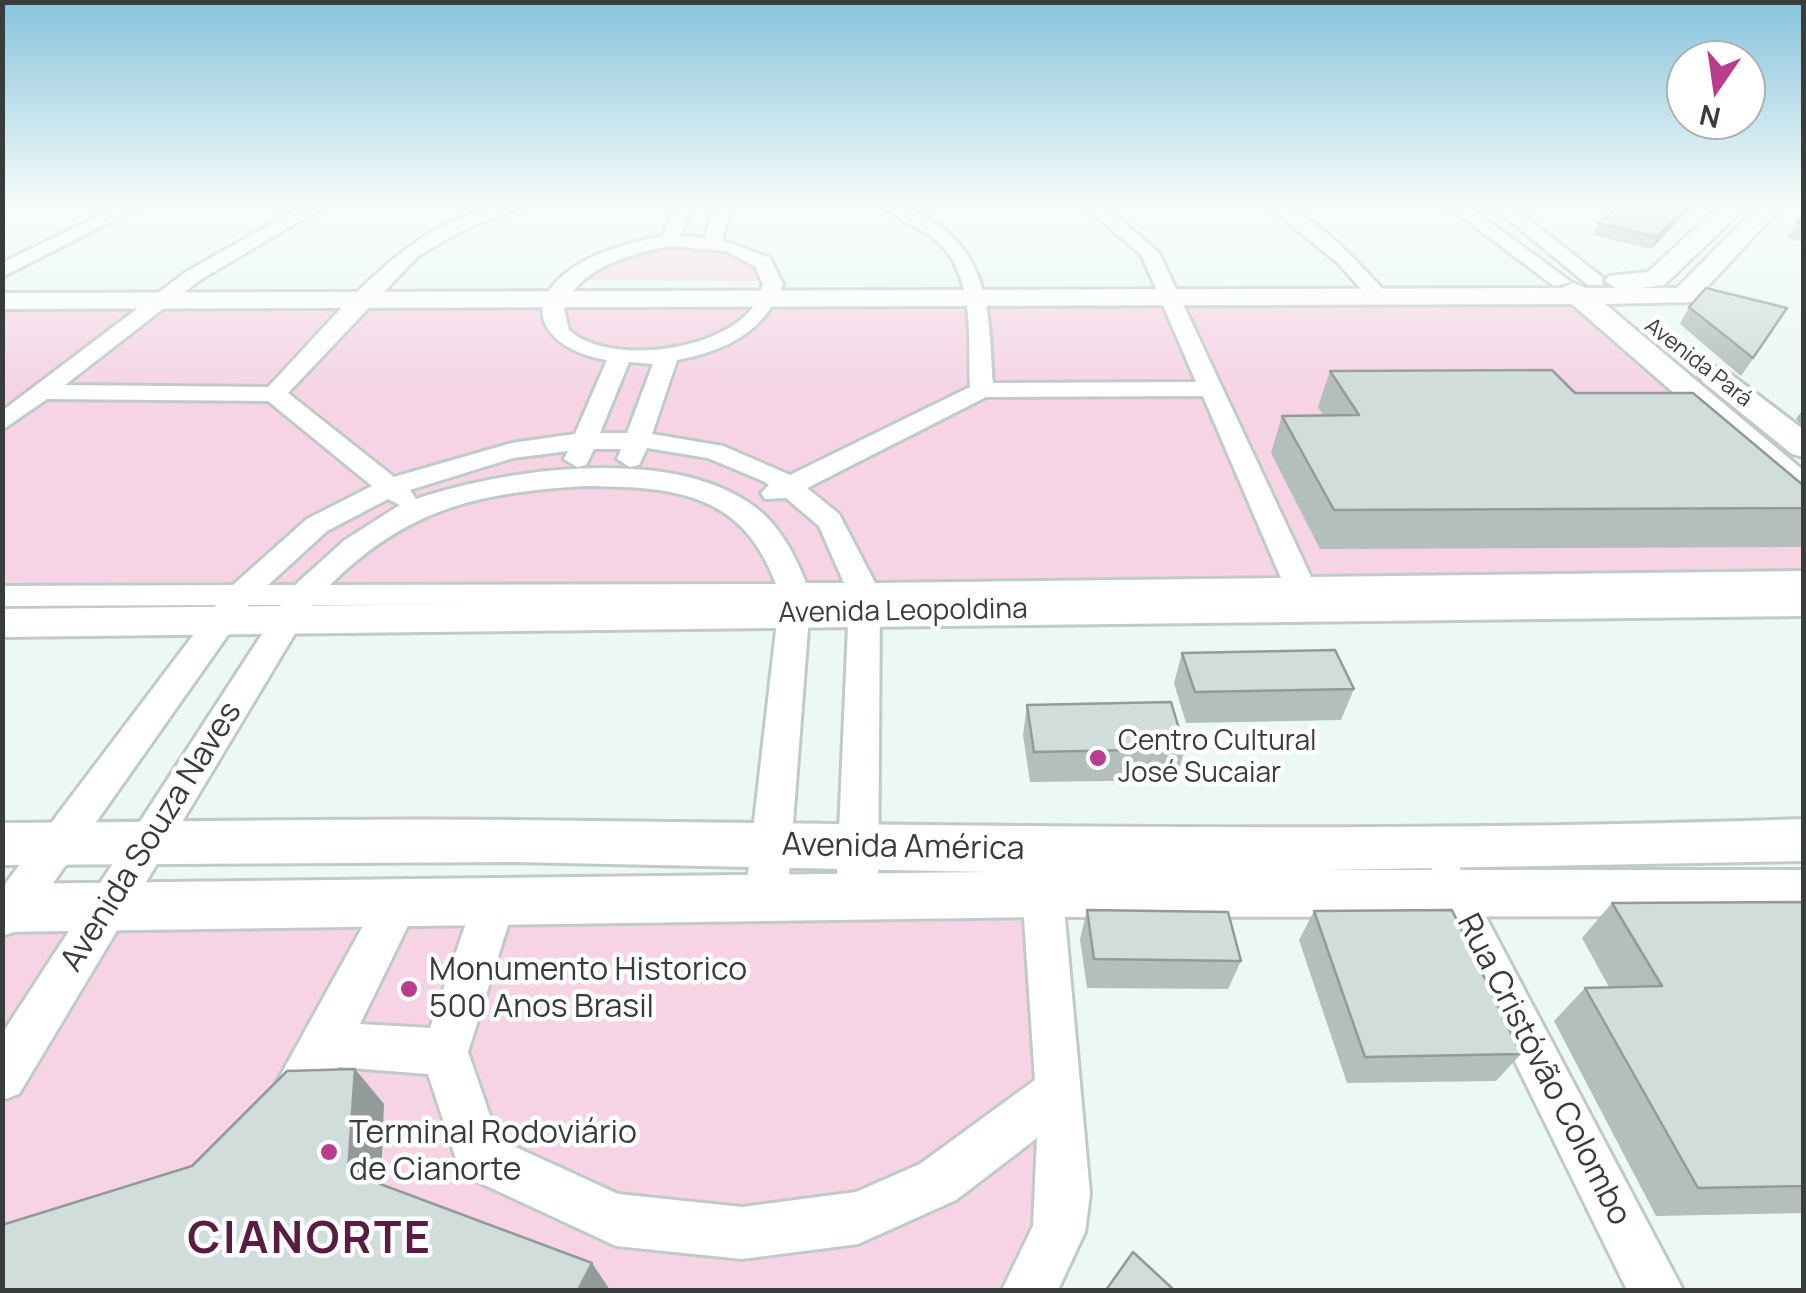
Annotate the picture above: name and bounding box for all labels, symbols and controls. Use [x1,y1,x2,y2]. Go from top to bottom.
north arrow [1666,40,1766,140]
text: N [1696,97,1724,138]
street label: Avenida Pará [1639,313,1757,413]
street label: Avenida Leopoldina [778,593,1028,631]
street label: Avenida Souza Naves [53,695,251,979]
place label: Centro Cultural José Sucaiar [1118,725,1316,791]
marker: Centro Cultural José Sucaiar [1087,747,1109,769]
street label: Avenida América [781,827,1025,869]
street label: Rua Cristóvão Colombo [1448,908,1638,1232]
place label: Monumento Historico 500 Anos Brasil [429,952,747,1027]
marker: Monumento Historico 500 Anos Brasil [398,978,420,1000]
place label: Terminal Rodoviário de Cianorte [349,1115,637,1190]
marker: Terminal Rodoviário de Cianorte [318,1141,340,1163]
district label: CIANORTE [187,1213,433,1267]

